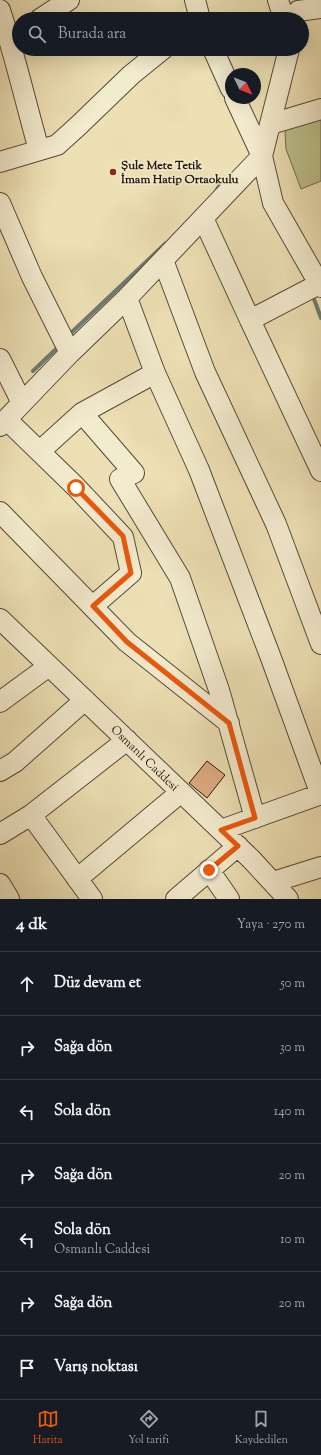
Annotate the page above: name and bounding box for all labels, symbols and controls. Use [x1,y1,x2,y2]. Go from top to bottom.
search box [12,12,309,56]
icon: search [26,23,48,45]
text: Burada ara [58,24,126,45]
north arrow [225,68,261,104]
place label: Şule Mete Tetik İmam Hatip Ortaokulu [120,157,239,189]
marker: Şule Mete Tetik İmam Hatip Ortaokulu [108,167,118,177]
route start [67,479,85,497]
street label: Osmanlı Caddesi [106,721,183,796]
route end [200,861,218,879]
text: 4 dk [16,913,47,937]
text: Yaya · 270 m [237,916,305,934]
icon: ahead [16,973,38,995]
text: Düz devam et [54,973,141,994]
text: 50 m [280,975,305,993]
icon: right [16,1037,38,1059]
text: Sağa dön [54,1037,112,1058]
text: 30 m [279,1039,305,1057]
icon: left [16,1101,38,1123]
text: Sola dön [54,1101,111,1122]
text: 140 m [274,1103,305,1121]
icon: right [16,1165,38,1187]
text: Sağa dön [54,1165,112,1186]
text: 20 m [279,1167,305,1185]
text: Sola dön [54,1220,111,1241]
icon: left [16,1229,38,1251]
text: 10 m [280,1231,305,1249]
text: Osmanlı Caddesi [54,1241,150,1259]
icon: right [16,1293,38,1315]
text: Sağa dön [54,1293,112,1314]
text: 20 m [279,1295,305,1313]
icon: arrive [16,1357,38,1379]
text: Varış noktası [54,1357,138,1378]
tab: Harita [33,1408,62,1448]
tab: Yol tarifi [128,1408,169,1448]
tab: Kaydedilen [235,1408,288,1448]

